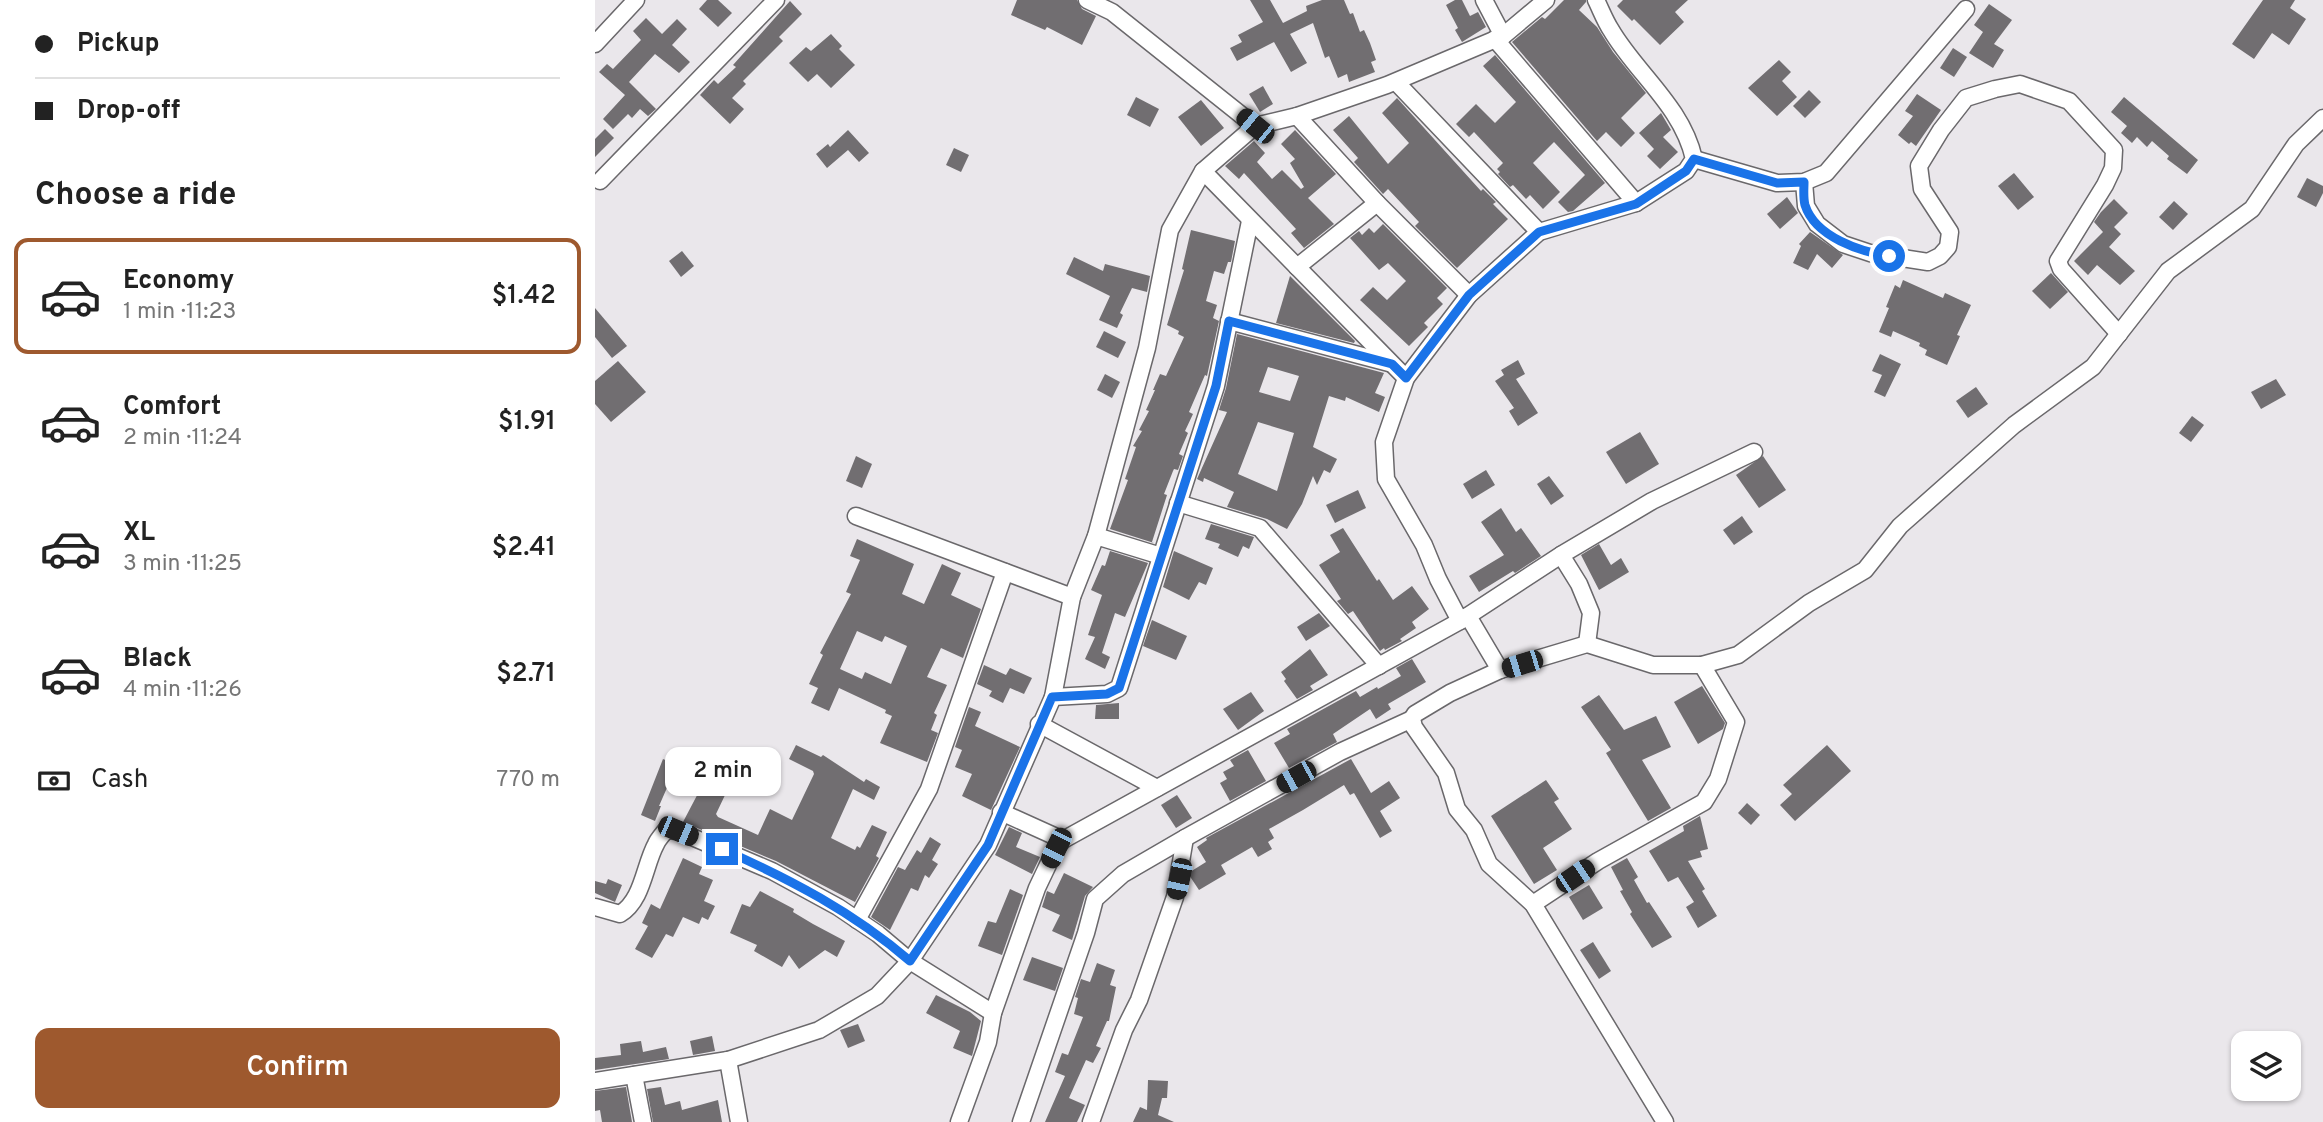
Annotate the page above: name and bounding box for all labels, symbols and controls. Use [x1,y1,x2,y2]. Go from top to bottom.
text: Pickup [77,28,160,61]
text: Drop-off [77,95,180,128]
car [1233,105,1278,147]
text: Choose a ride [35,176,236,216]
route start [1873,240,1905,272]
icon: car [39,265,102,328]
text: Economy [123,265,234,298]
text: $1.42 [492,280,556,313]
text: 1 min · 11:23 [123,298,236,327]
icon: car [39,391,102,454]
text: Comfort [123,391,221,424]
text: $1.91 [498,406,556,439]
text: 2 min · 11:24 [123,424,242,453]
icon: car [39,517,102,580]
text: XL [123,517,155,550]
text: $2.41 [492,532,556,565]
text: 3 min · 11:25 [123,550,242,579]
icon: car [39,643,102,706]
text: Black [123,643,192,676]
car [1499,648,1546,680]
text: $2.71 [496,658,556,691]
text: 4 min · 11:26 [123,676,242,705]
callout: 2 min [664,748,780,796]
text: 2 min [693,757,753,786]
car [1273,758,1320,796]
icon: cash [35,762,73,800]
text: Cash [91,764,148,797]
text: 770 m [496,766,560,795]
car [655,813,702,849]
car [1038,825,1075,871]
route end [706,833,738,865]
car [1165,856,1194,902]
car [1552,856,1599,896]
button: Confirm [35,1028,560,1108]
map controls [2231,1031,2301,1101]
button: layers [2231,1031,2301,1101]

